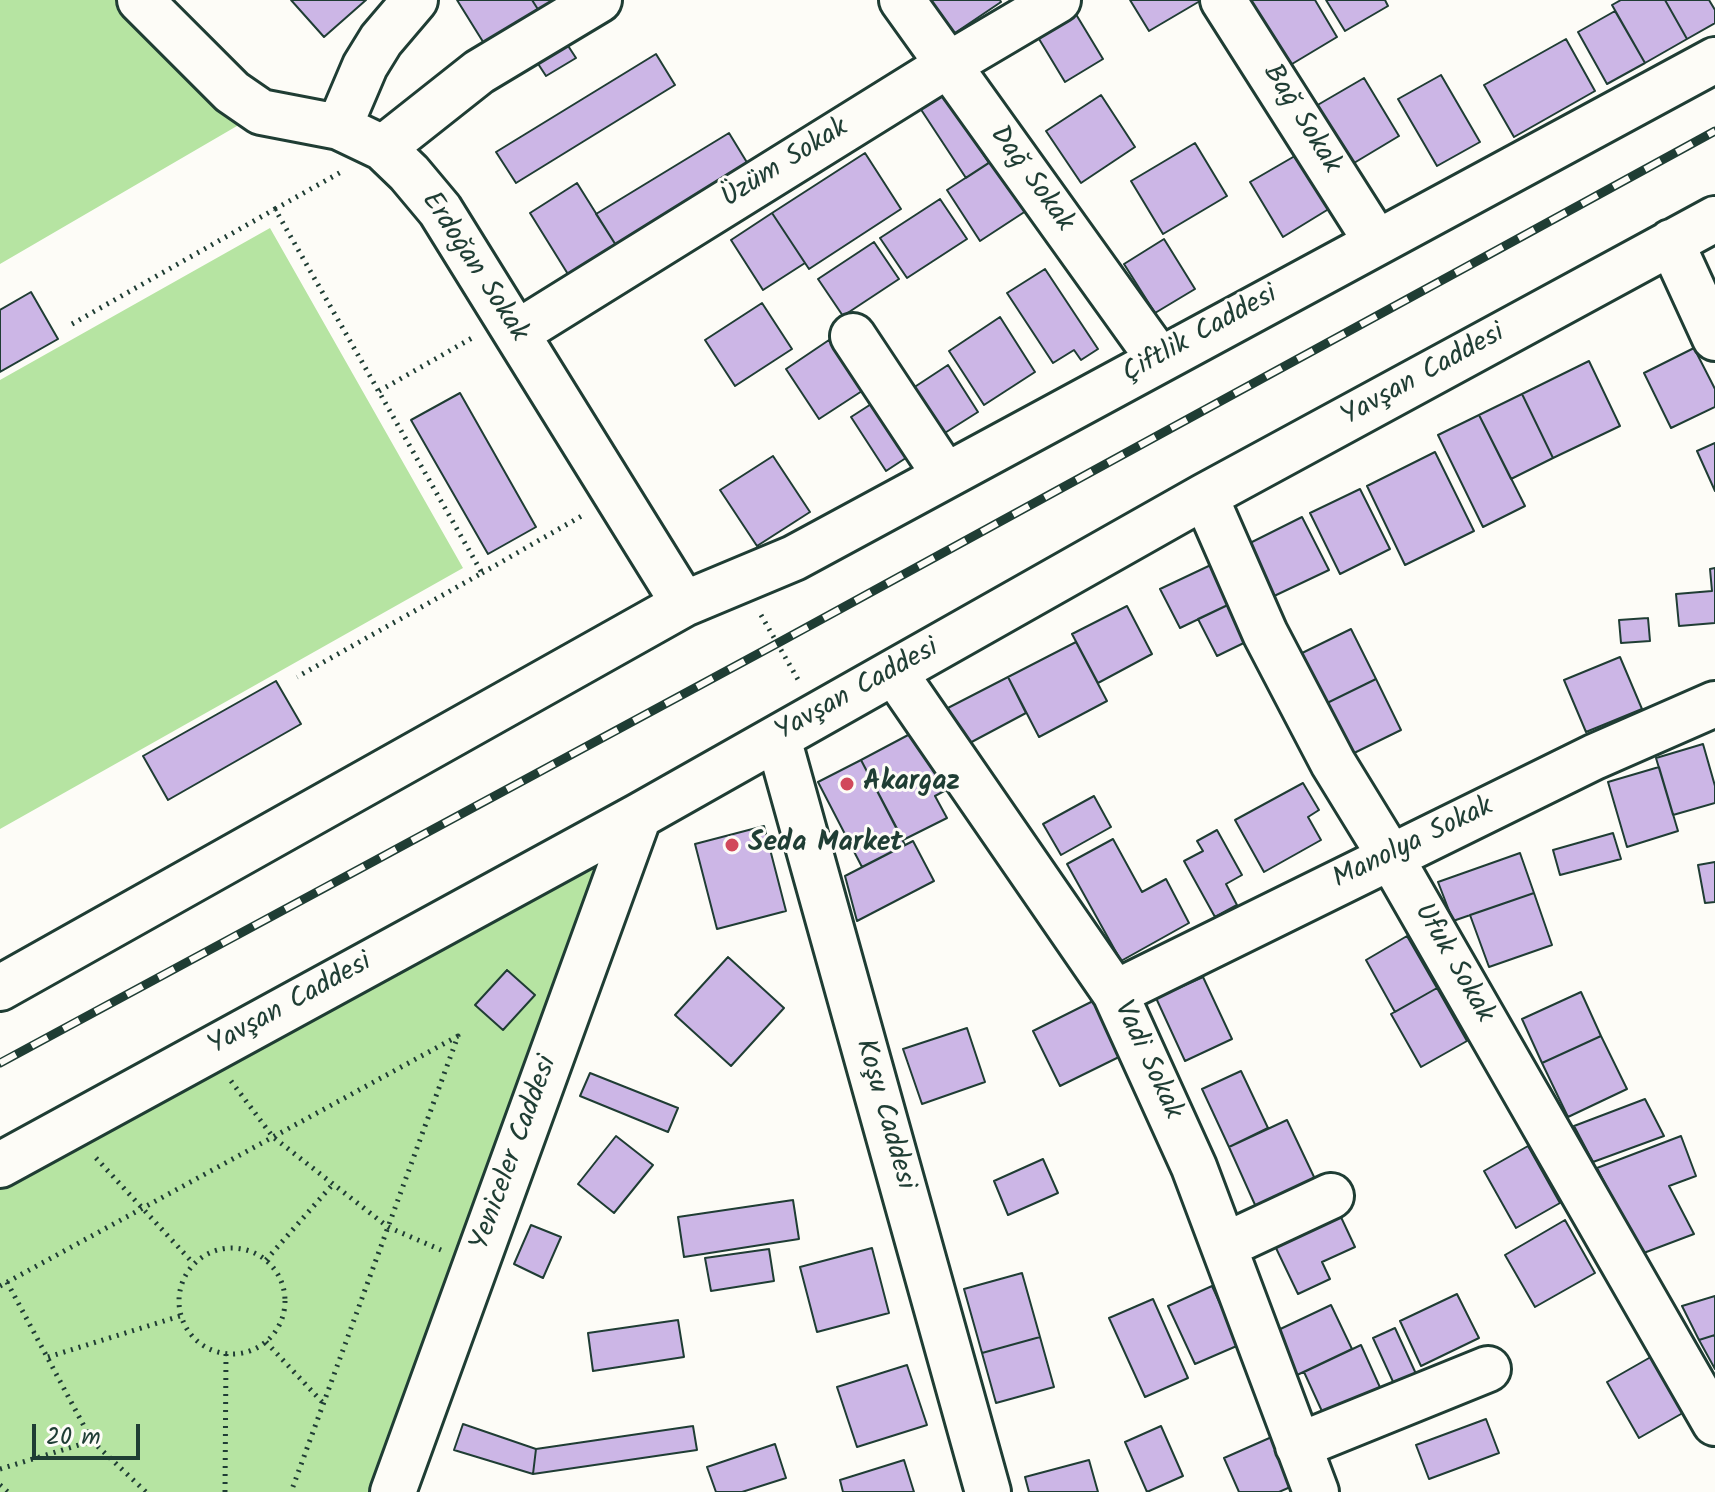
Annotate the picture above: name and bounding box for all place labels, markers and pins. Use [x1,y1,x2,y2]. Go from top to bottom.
place label: Akargaz [863,767,960,801]
marker: Akargaz [838,775,856,793]
place label: Seda Market [748,828,903,862]
marker: Seda Market [723,836,741,854]

